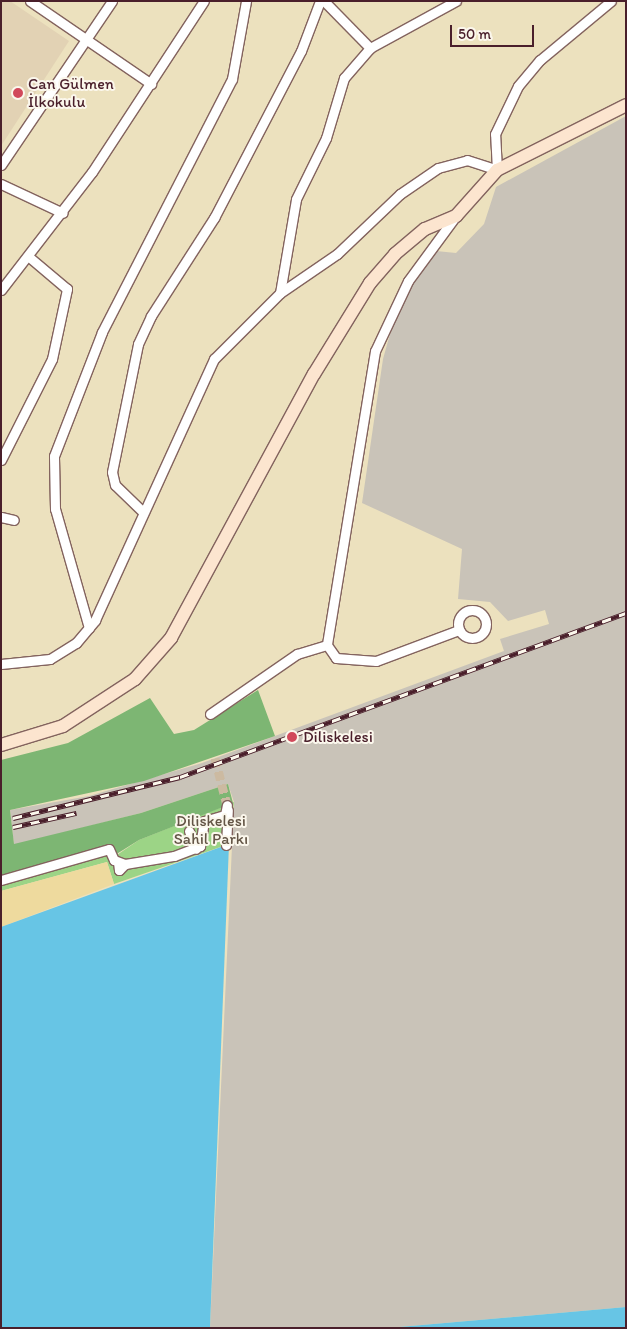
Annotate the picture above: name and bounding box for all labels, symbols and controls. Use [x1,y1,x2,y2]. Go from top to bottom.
scale bar [452,15,536,47]
text: 50 m [458,25,491,43]
place label: Can Gülmen İlkokulu [28,74,113,112]
marker: Can Gülmen İlkokulu [12,87,24,99]
place label: Diliskelesi [303,727,373,747]
marker: Diliskelesi [285,730,299,744]
park label: Diliskelesi Sahil Parkı [174,811,248,849]

